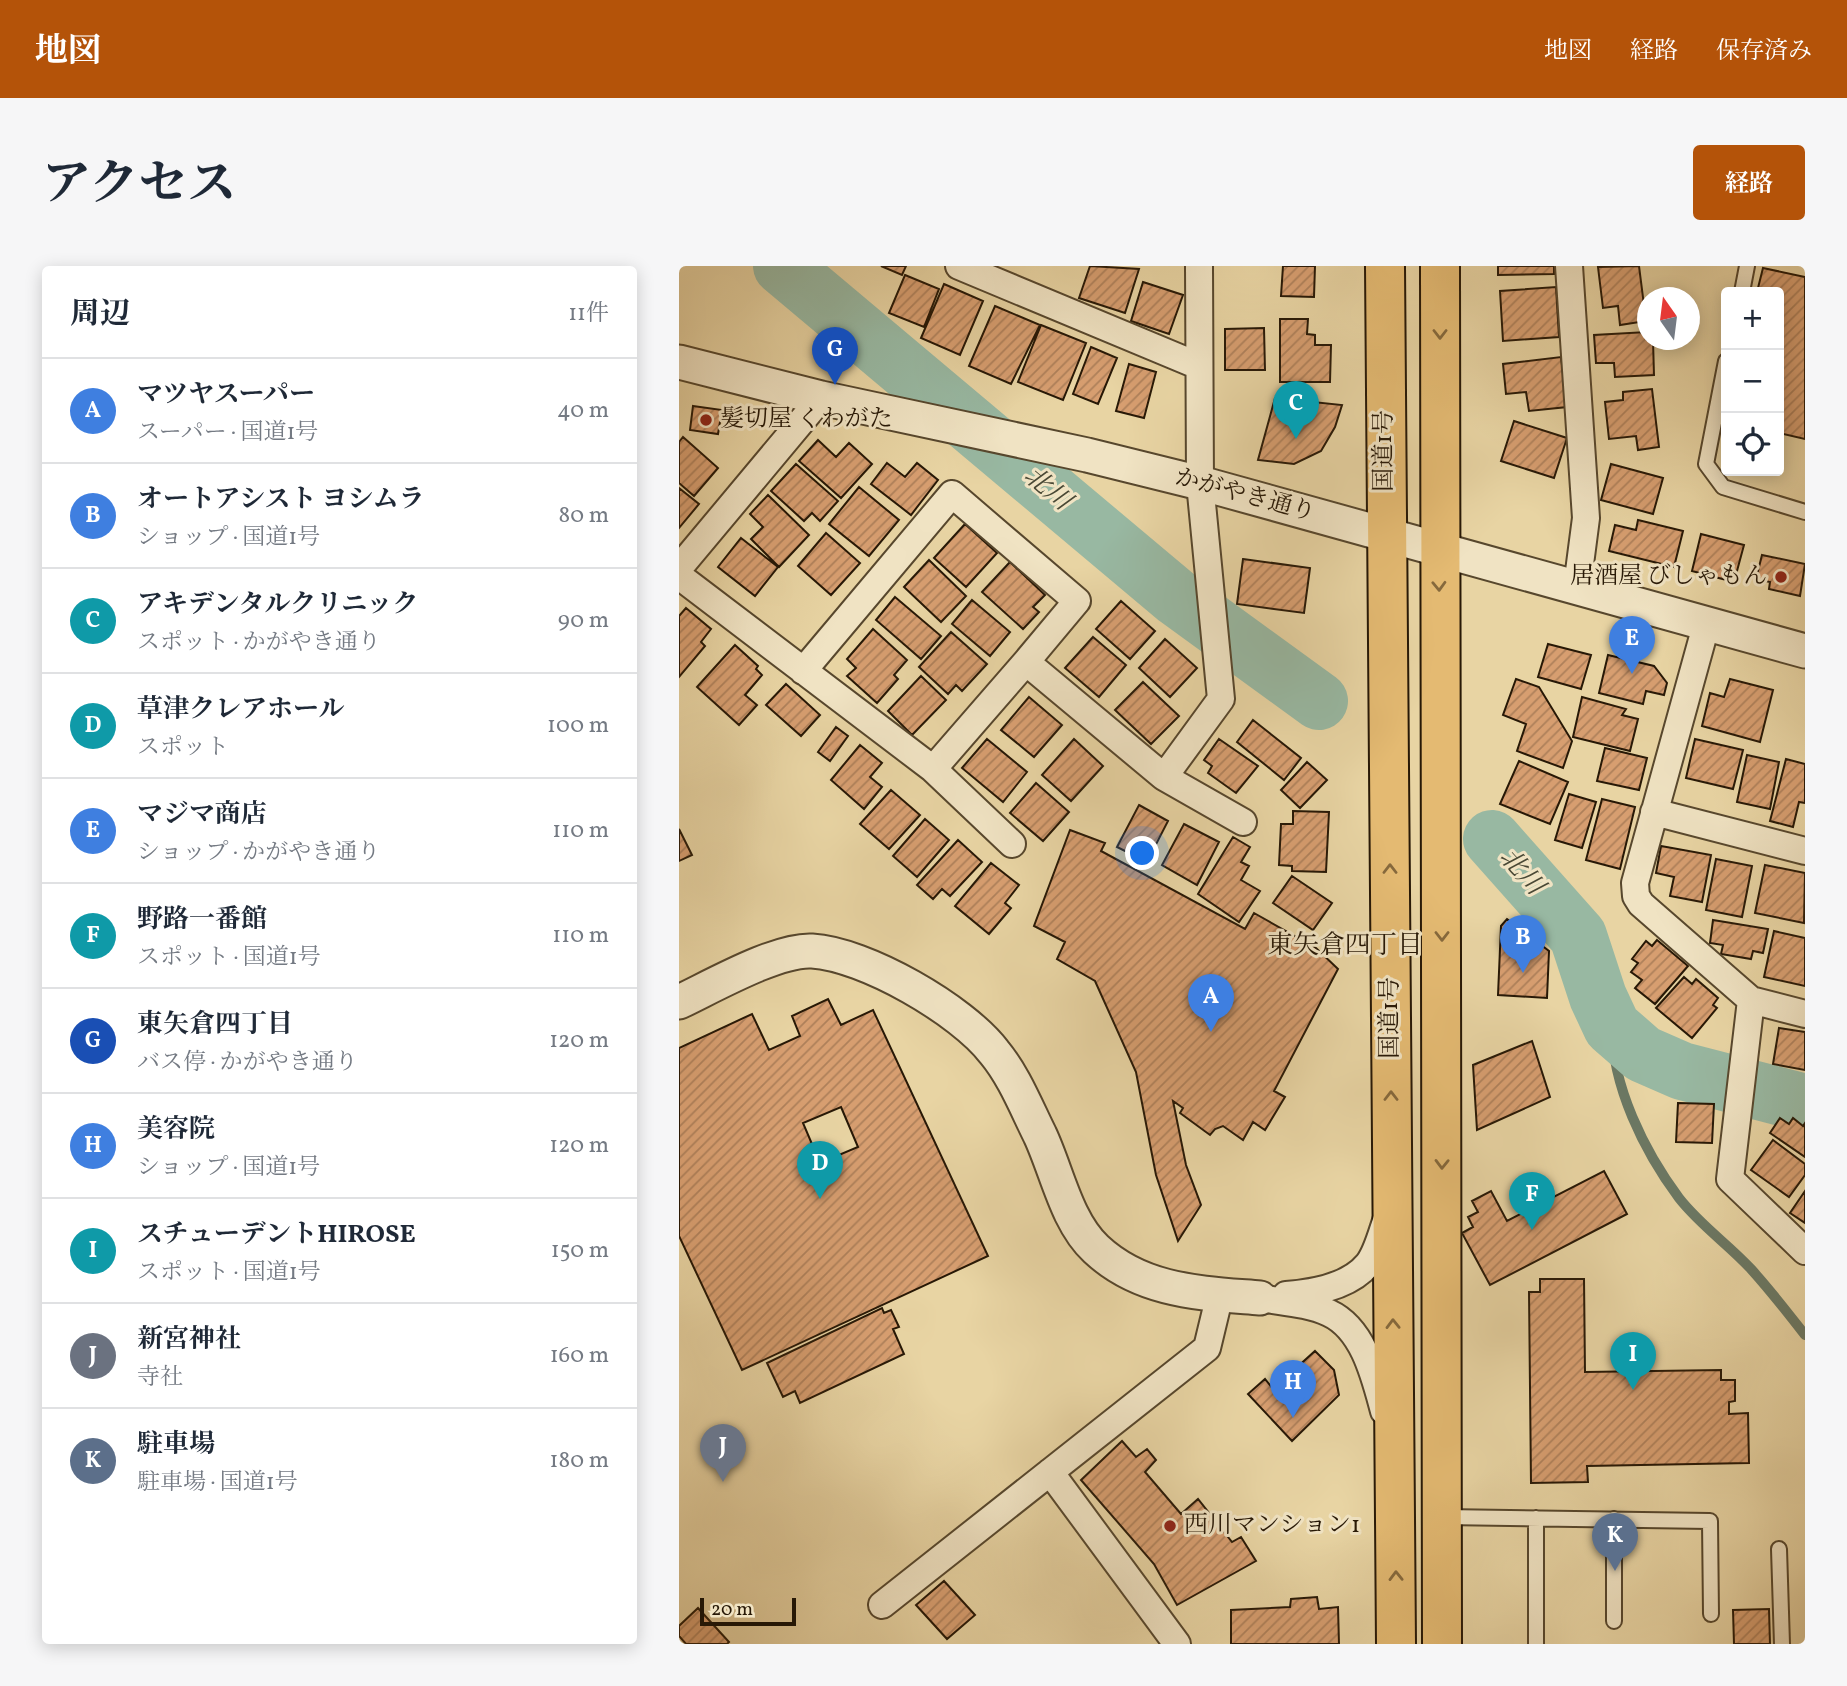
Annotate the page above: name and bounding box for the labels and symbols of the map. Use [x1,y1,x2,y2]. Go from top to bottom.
north arrow [1637,287,1700,350]
pin: G [812,327,858,385]
one-way arrow [1432,329,1448,340]
pin: C [1273,381,1319,439]
place label: 髪切屋 くわがた [720,403,893,437]
street label: 国道1号 [1368,410,1402,492]
marker: 髪切屋 くわがた [698,412,714,428]
water label: 北川 [1016,458,1081,521]
street label: かがやき通り [1171,461,1319,531]
place label: 居酒屋 びしゃもん [1570,560,1767,594]
marker: 居酒屋 びしゃもん [1773,569,1789,585]
one-way arrow [1431,581,1447,592]
pin: E [1609,616,1655,674]
your location [1125,836,1159,870]
water label: 北川 [1490,841,1554,906]
one-way arrow [1382,863,1398,874]
pin: B [1500,915,1546,973]
district label: 東矢倉四丁目 [1267,928,1423,964]
one-way arrow [1434,931,1450,942]
pin: A [1188,974,1234,1032]
street label: 国道1号 [1374,977,1408,1059]
one-way arrow [1384,1091,1399,1102]
pin: D [797,1141,843,1199]
one-way arrow [1434,1158,1449,1169]
pin: F [1509,1172,1555,1230]
one-way arrow [1385,1318,1401,1329]
pin: I [1610,1332,1656,1390]
pin: H [1270,1360,1316,1418]
pin: J [700,1424,746,1482]
place label: 西川マンション1 [1184,1509,1360,1543]
pin: K [1592,1513,1638,1571]
marker: 西川マンション1 [1162,1518,1178,1534]
one-way arrow [1388,1570,1404,1581]
scale bar [700,1595,796,1627]

